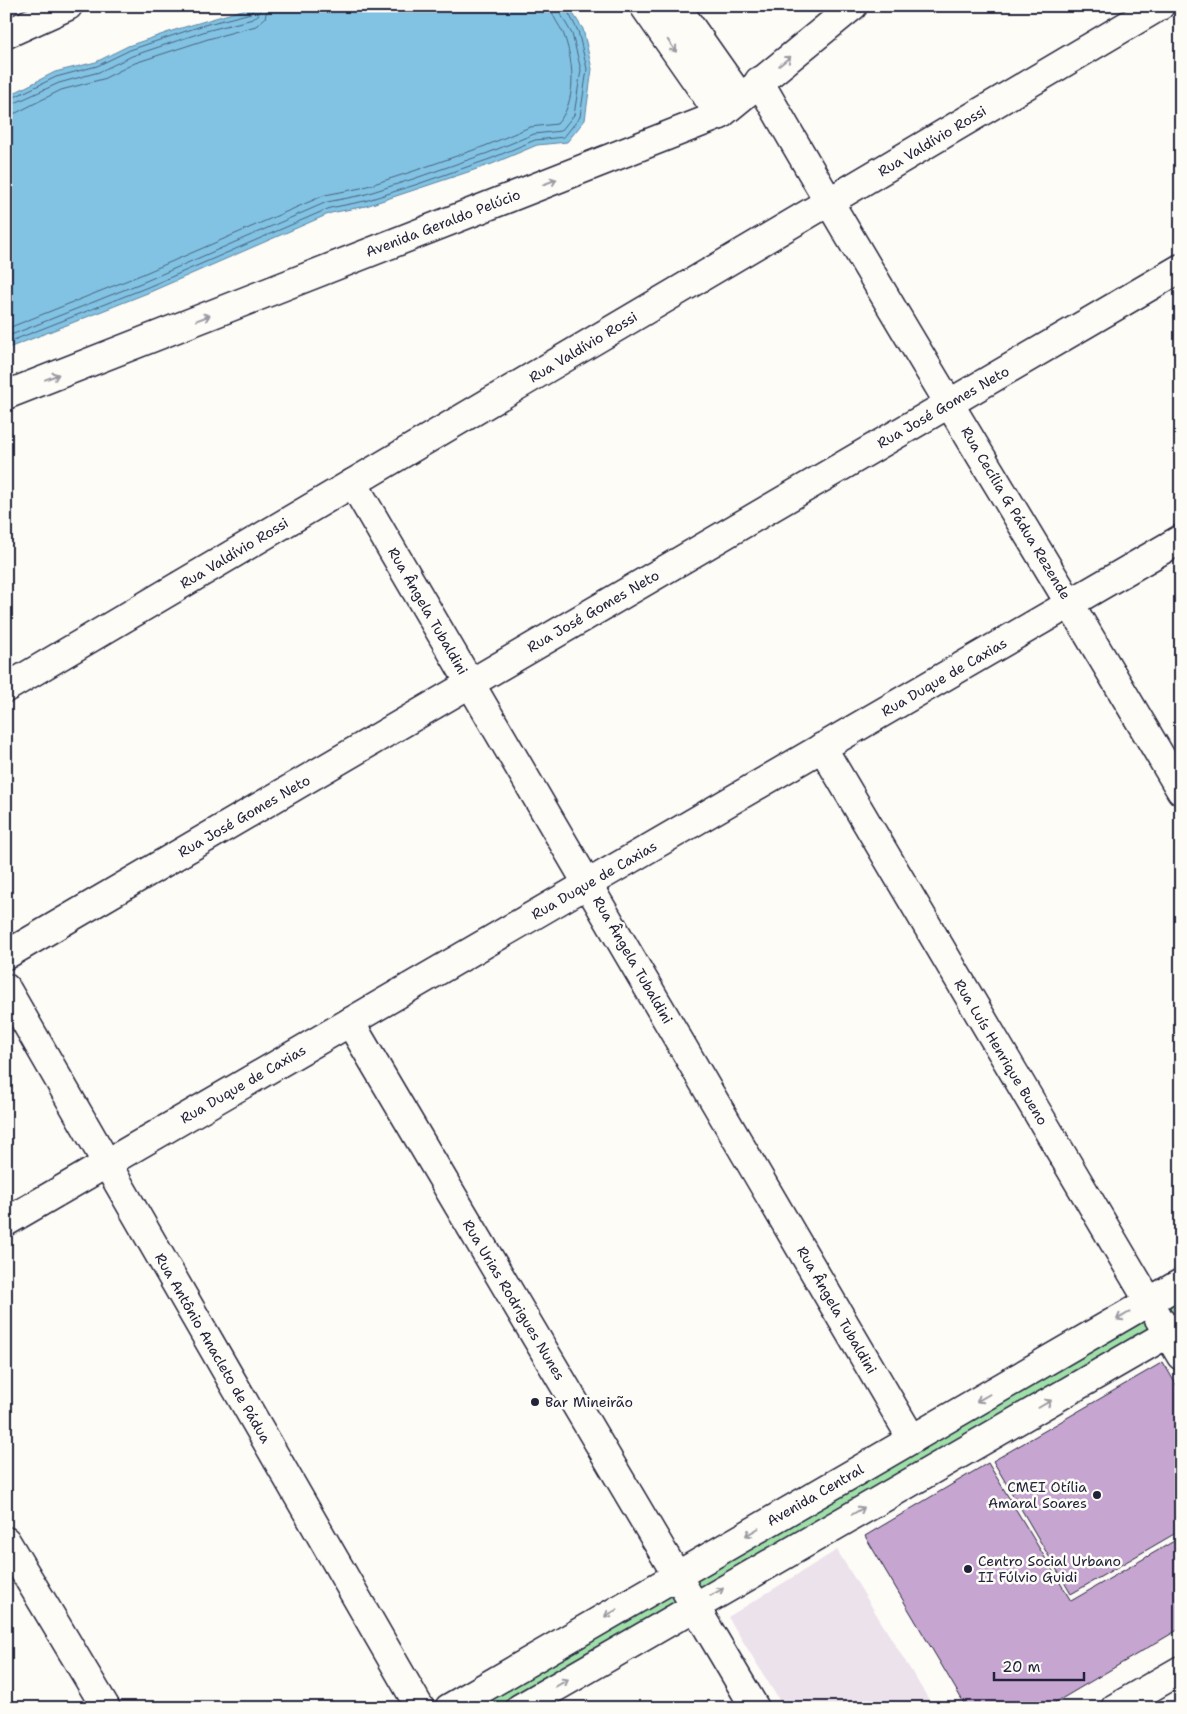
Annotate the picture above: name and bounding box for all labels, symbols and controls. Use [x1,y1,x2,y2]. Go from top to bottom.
one-way arrow [667,39,677,53]
one-way arrow [778,55,791,66]
street label: Rua Valdívio Rossi [874,101,990,181]
one-way arrow [542,176,557,186]
street label: Avenida Geraldo Pelúcio [363,185,523,261]
street label: Rua Valdívio Rossi [525,307,641,387]
one-way arrow [195,312,210,322]
street label: Rua José Gomes Neto [874,362,1012,452]
one-way arrow [43,372,59,381]
street label: Rua Cecília G Pádua Rezende [957,423,1075,603]
street label: Rua Valdívio Rossi [176,513,292,593]
street label: Rua Ângela Tubaldini [384,544,472,678]
street label: Rua José Gomes Neto [524,566,662,656]
street label: Rua Duque de Caxias [878,634,1010,720]
street label: Rua José Gomes Neto [175,771,313,861]
street label: Rua Duque de Caxias [528,837,660,923]
street label: Rua Ângela Tubaldini [589,893,677,1027]
street label: Rua Luís Henrique Bueno [950,976,1052,1128]
street label: Rua Duque de Caxias [177,1041,309,1127]
street label: Rua Urias Rodrigues Nunes [459,1216,569,1384]
street label: Rua Ângela Tubaldini [793,1243,881,1377]
street label: Rua Antônio Anacleto de Pádua [151,1250,275,1446]
one-way arrow [1116,1311,1131,1321]
place label: Bar Mineirão [545,1393,633,1411]
one-way arrow [976,1393,991,1403]
marker: Bar Mineirão [529,1396,541,1408]
one-way arrow [1037,1399,1051,1409]
street label: Avenida Central [763,1460,867,1530]
place label: CMEI Otília Amaral Soares [988,1478,1087,1512]
marker: CMEI Otília Amaral Soares [1091,1489,1103,1501]
one-way arrow [851,1506,865,1516]
one-way arrow [745,1527,759,1537]
place label: Centro Social Urbano II Fúlvio Guidi [978,1552,1121,1586]
marker: Centro Social Urbano II Fúlvio Guidi [962,1563,974,1575]
one-way arrow [710,1587,724,1597]
one-way arrow [604,1609,619,1619]
scale bar [994,1649,1084,1681]
text: 20 m [1002,1657,1041,1677]
one-way arrow [554,1678,569,1688]

